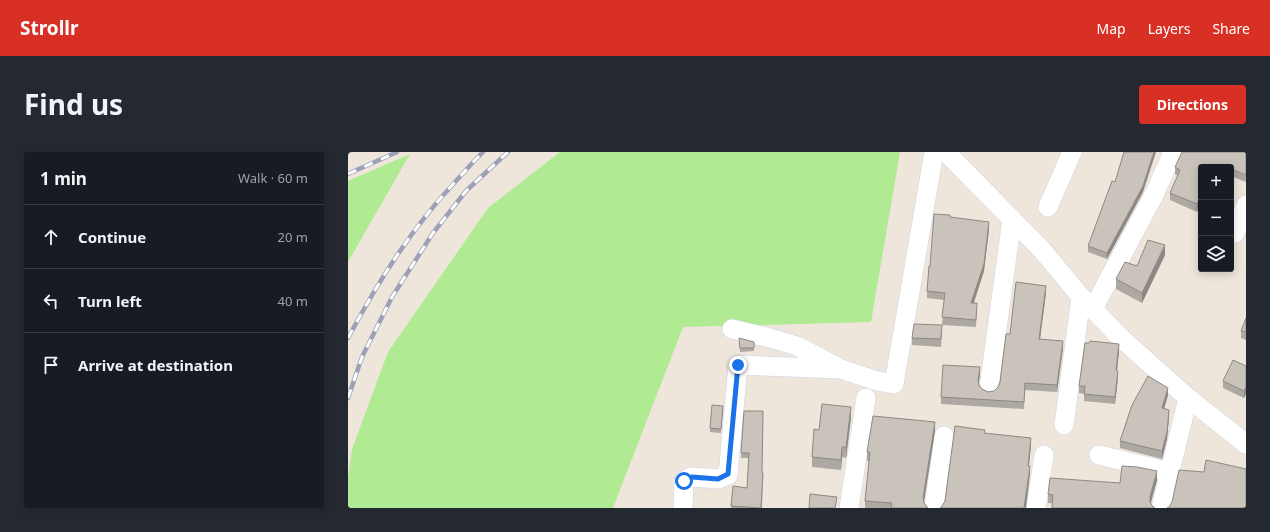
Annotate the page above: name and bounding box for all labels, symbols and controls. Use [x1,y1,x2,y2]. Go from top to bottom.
text: Strollr [20,15,79,41]
text: Map [1097,19,1126,38]
text: Layers [1148,19,1190,38]
text: Share [1212,19,1250,38]
text: Find us [24,85,123,123]
button: Directions [1139,85,1246,124]
map controls [1198,164,1234,272]
button: + [1198,164,1234,200]
text: 1 min [40,167,87,190]
text: Walk · 60 m [238,169,308,187]
button: − [1198,200,1234,236]
icon: ahead [40,226,62,248]
text: Continue [78,227,146,247]
text: 20 m [278,228,308,246]
button: layers [1198,236,1234,272]
icon: left [40,290,62,312]
text: Turn left [78,291,142,311]
text: 40 m [278,292,308,310]
icon: arrive [40,354,62,376]
text: Arrive at destination [78,355,233,375]
route end [729,356,747,374]
route start [675,472,693,490]

